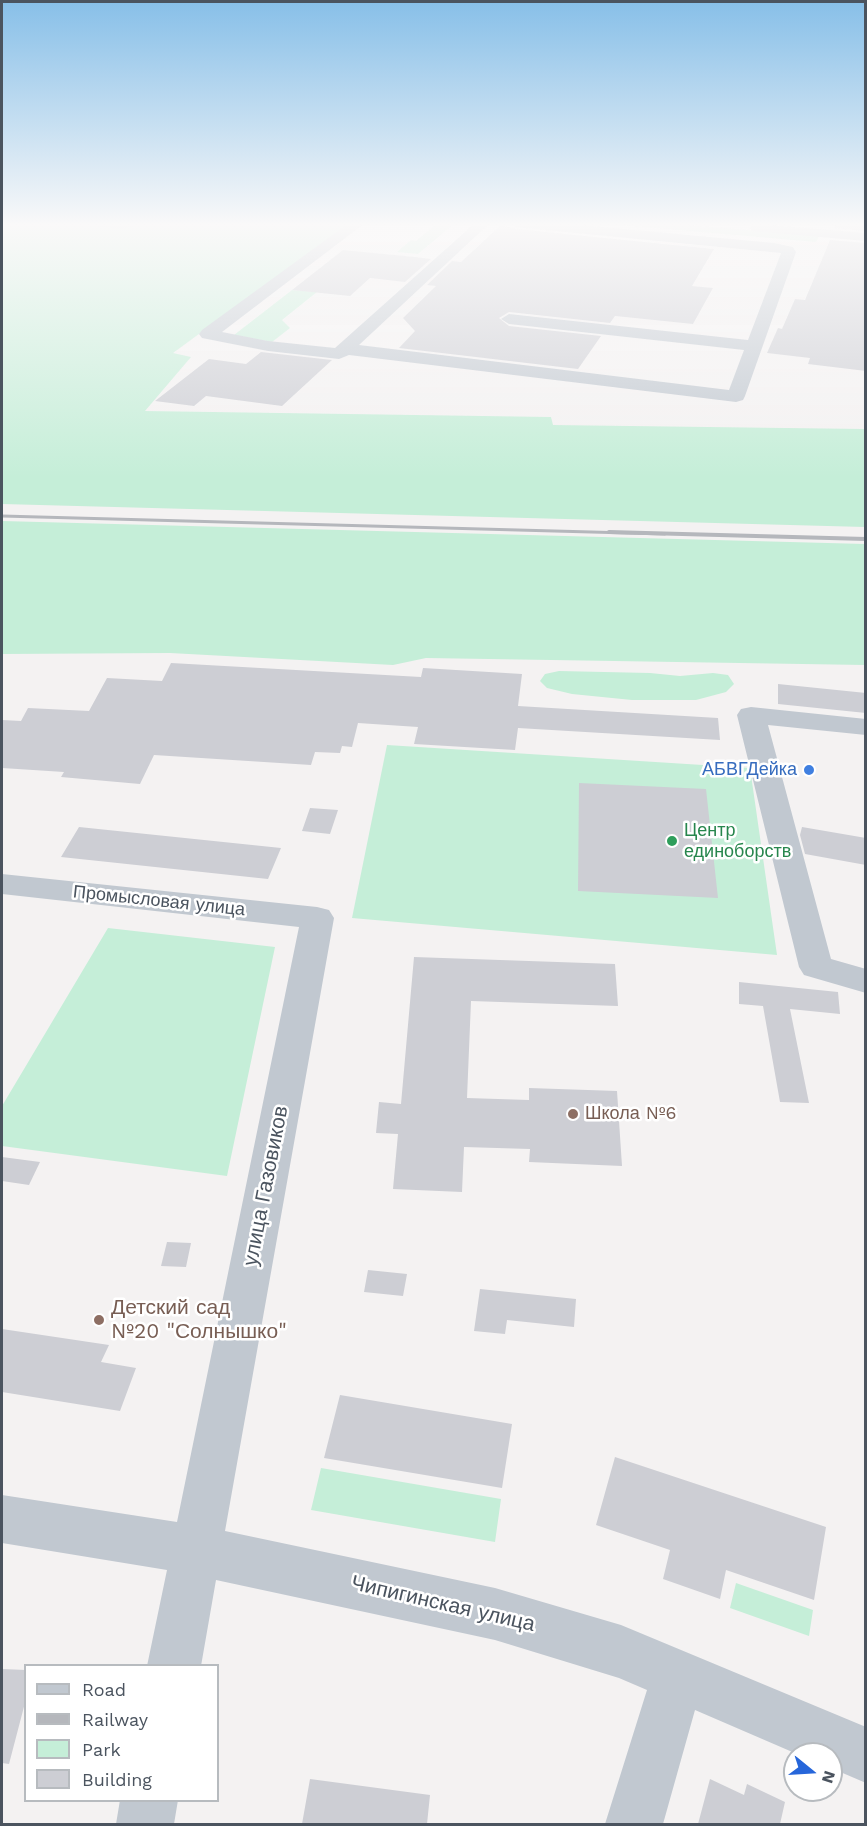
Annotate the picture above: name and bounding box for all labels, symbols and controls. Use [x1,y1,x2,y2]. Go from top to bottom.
place label: АБВГДейка [702,759,797,781]
marker: АБВГДейка [802,763,816,777]
place label: Центр единоборств [684,820,791,862]
marker: Центр единоборств [665,834,679,848]
street label: Промысловая улица [72,881,246,921]
place label: Школа №6 [585,1103,676,1125]
street label: улица Газовиков [238,1104,294,1268]
marker: Школа №6 [566,1107,580,1121]
place label: Детский сад №20 "Солнышко" [111,1295,287,1345]
marker: Детский сад №20 "Солнышко" [92,1313,106,1327]
street label: Чипигинская улица [349,1571,537,1637]
legend [24,1664,219,1802]
text: Road [82,1679,126,1700]
text: Railway [82,1709,148,1730]
text: Park [82,1739,121,1760]
north arrow [783,1742,843,1802]
text: Building [82,1769,152,1790]
text: N [818,1769,840,1786]

